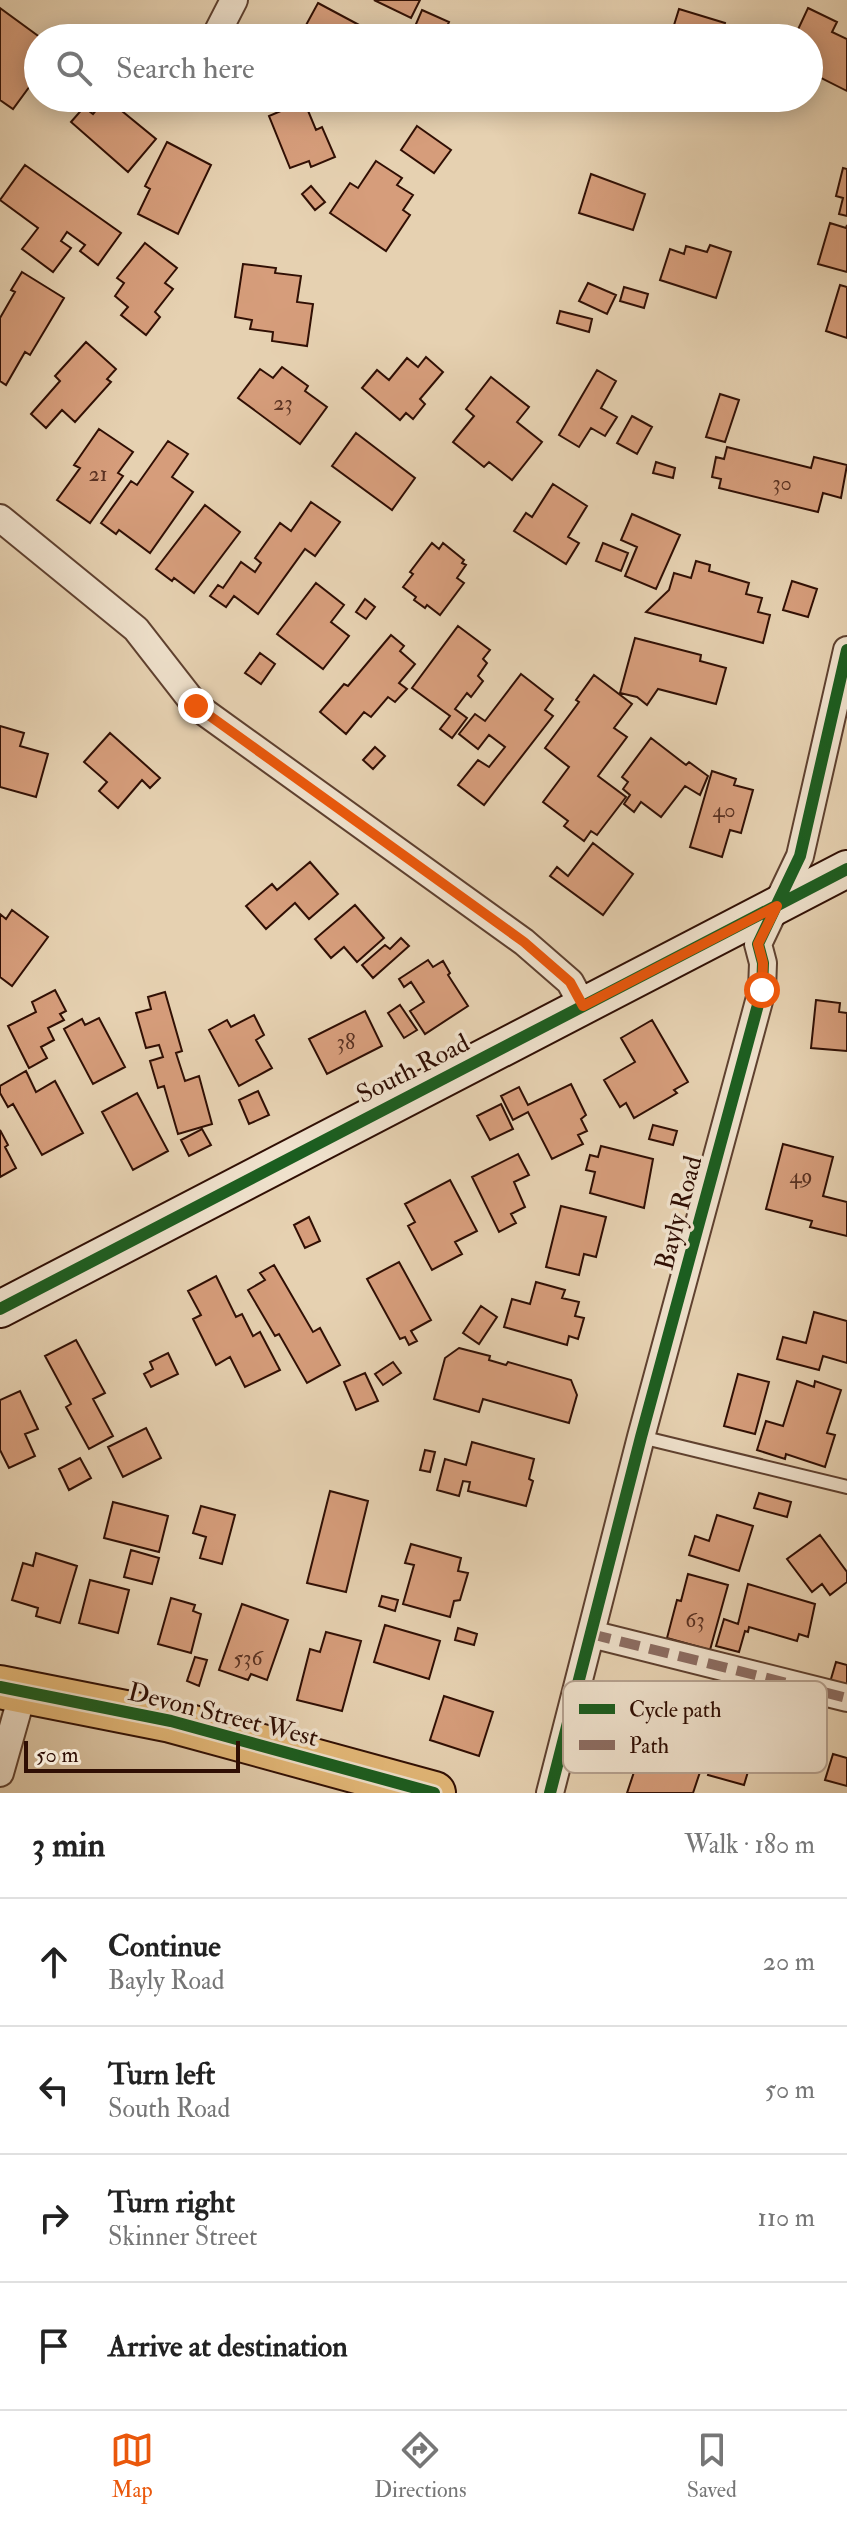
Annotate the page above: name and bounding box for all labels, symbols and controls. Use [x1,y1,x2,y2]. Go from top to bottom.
search box [24,24,823,112]
icon: search [52,46,96,90]
text: Search here [116,50,255,87]
house number: 23 [273,389,293,417]
house number: 21 [88,460,108,488]
house number: 30 [772,469,792,497]
route end [178,688,214,724]
house number: 40 [712,796,736,824]
route start [744,972,780,1008]
street label: South Road [351,1027,475,1111]
house number: 38 [337,1028,355,1056]
street label: Bayly Road [648,1152,710,1273]
house number: 49 [789,1162,813,1190]
house number: 63 [685,1606,705,1634]
house number: 536 [233,1644,265,1672]
street label: Devon Street West [125,1676,321,1754]
legend [563,1681,827,1773]
text: Cycle path [629,1696,722,1725]
text: Path [629,1732,670,1760]
scale bar [24,1737,240,1773]
text: 50 m [36,1741,78,1769]
text: 3 min [32,1824,105,1867]
text: Walk · 180 m [685,1829,815,1861]
text: Continue [108,1928,221,1965]
icon: ahead [32,1940,76,1984]
text: 20 m [763,1946,815,1978]
text: Bayly Road [108,1965,225,1997]
text: Turn left [108,2056,215,2093]
icon: left [32,2068,76,2112]
text: 50 m [765,2074,815,2106]
text: South Road [108,2093,230,2125]
text: Turn right [108,2184,235,2221]
icon: right [32,2196,76,2240]
text: 110 m [758,2202,815,2234]
text: Skinner Street [108,2221,257,2253]
icon: arrive [32,2324,76,2368]
text: Arrive at destination [108,2328,348,2365]
tab: Map [110,2428,154,2504]
tab: Directions [374,2428,467,2504]
tab: Saved [687,2428,737,2504]

